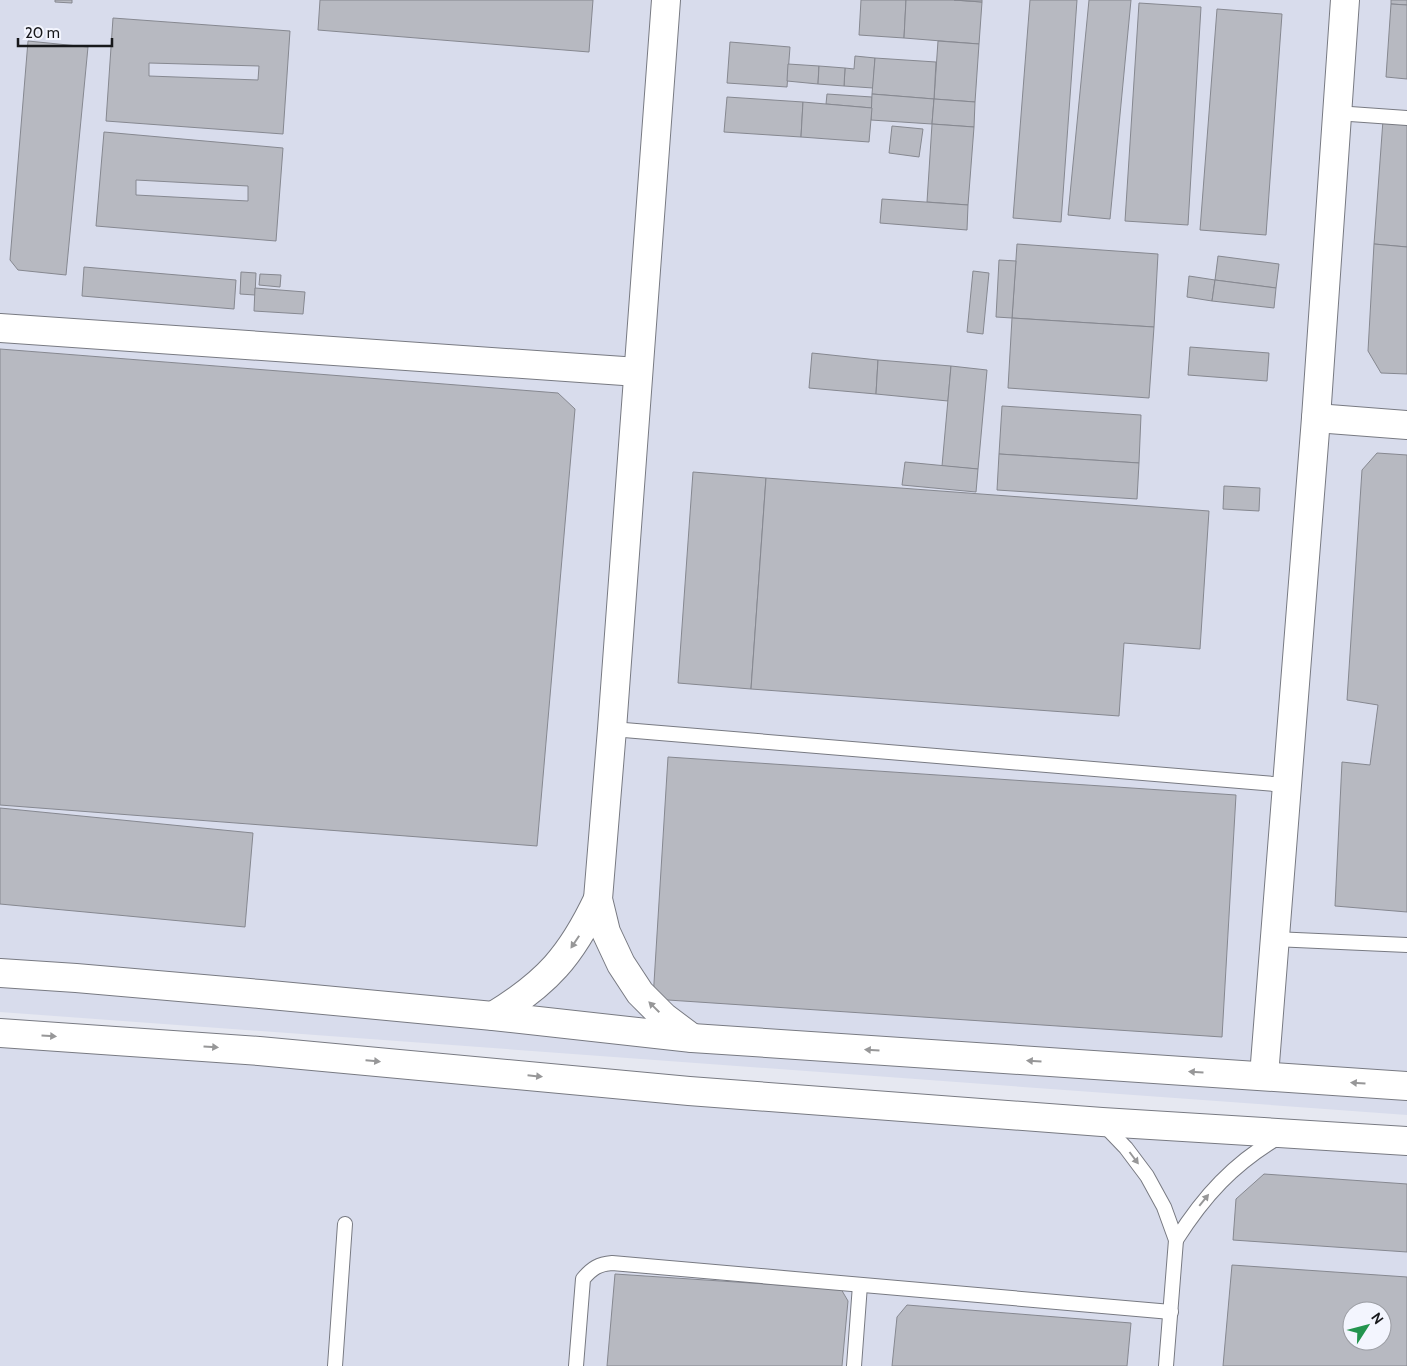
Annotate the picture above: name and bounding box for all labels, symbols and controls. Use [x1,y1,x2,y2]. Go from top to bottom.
scale bar [18,15,111,47]
text: 20 m [25,24,60,42]
one-way arrow [570,935,580,948]
one-way arrow [648,1002,660,1014]
one-way arrow [41,1032,57,1040]
one-way arrow [203,1044,219,1052]
one-way arrow [864,1045,880,1053]
one-way arrow [1026,1056,1042,1064]
one-way arrow [365,1057,381,1065]
one-way arrow [1188,1067,1204,1075]
one-way arrow [527,1072,543,1080]
one-way arrow [1350,1078,1366,1086]
one-way arrow [1129,1151,1139,1165]
one-way arrow [1199,1194,1210,1207]
north arrow [1342,1301,1392,1351]
text: N [1367,1309,1388,1328]

